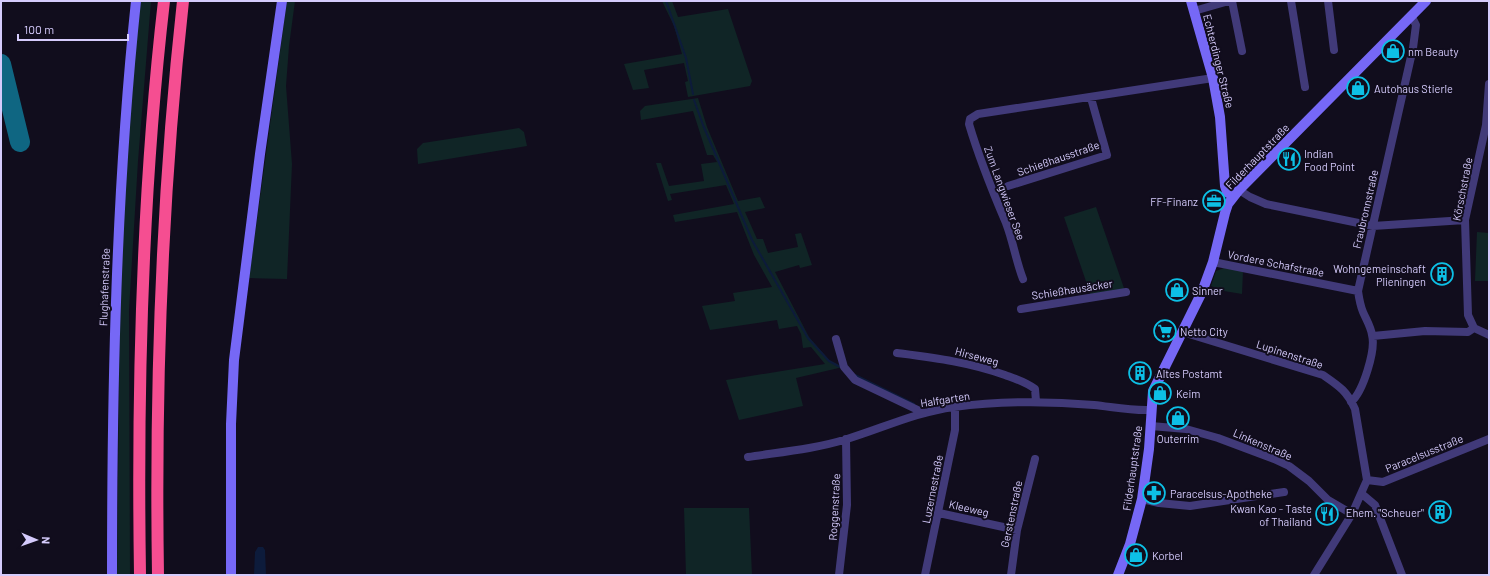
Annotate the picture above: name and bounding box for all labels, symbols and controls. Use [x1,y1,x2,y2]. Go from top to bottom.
street label: Echterdinger Straße [1201,13,1237,110]
scale bar [18,16,128,42]
text: 100 m [24,22,54,36]
shop icon: nm Beauty [1380,38,1406,64]
place label: nm Beauty [1408,45,1459,58]
shop icon: Autohaus Stierle [1345,75,1371,101]
place label: Autohaus Stierle [1374,82,1453,95]
street label: Filderhauptstraße [1223,121,1292,191]
street label: Schießhausstraße [1015,138,1101,178]
street label: Zum Langwieser See [982,144,1028,242]
restaurant icon: Indian Food Point [1276,146,1302,172]
place label: Indian Food Point [1304,147,1355,173]
street label: Körschstraße [1449,156,1475,222]
street label: Fraubronnstraße [1350,168,1380,250]
office icon: FF-Finanz [1201,188,1227,214]
place label: FF-Finanz [1150,195,1198,208]
street label: Vordere Schafstraße [1227,247,1325,279]
street label: Flughafenstraße [96,248,112,326]
building icon: Wohngemeinschaft Plieningen [1429,261,1455,287]
place label: Wohngemeinschaft Plieningen [1333,262,1426,288]
street label: Schießhausäcker [1030,276,1114,302]
shop icon: Sinner [1164,277,1190,303]
place label: Sinner [1192,284,1223,297]
supermarket icon: Netto City [1152,318,1178,344]
place label: Netto City [1180,325,1228,338]
street label: Lupinenstraße [1255,337,1325,371]
street label: Hirseweg [954,344,1000,368]
building icon: Altes Postamt [1127,360,1153,386]
place label: Altes Postamt [1156,367,1223,380]
shop icon: Keim [1147,380,1173,406]
place label: Keim [1176,387,1200,400]
street label: Halfgarten [919,389,971,409]
shop icon: Outerrim [1165,405,1191,431]
street label: Filderhauptstraße [1120,424,1144,511]
street label: Linkenstraße [1231,426,1295,462]
street label: Paracelsusstraße [1383,431,1465,475]
place label: Outerrim [1157,432,1199,445]
street label: Luzernestraße [919,454,945,524]
street label: Roggenstraße [826,473,842,541]
street label: Gerstenstraße [998,479,1024,549]
pharmacy icon: Paracelsus-Apotheke [1141,480,1167,506]
place label: Paracelsus-Apotheke [1170,487,1272,500]
street label: Kleeweg [948,497,990,519]
building icon: Ehem. "Scheuer" [1427,499,1453,525]
restaurant icon: Kwan Kao - Taste of Thailand [1314,501,1340,527]
place label: Kwan Kao - Taste of Thailand [1230,502,1312,528]
place label: Ehem. "Scheuer" [1346,506,1424,519]
north arrow [16,520,56,560]
text: N [40,536,53,544]
shop icon: Korbel [1123,542,1149,568]
place label: Korbel [1152,549,1183,562]

